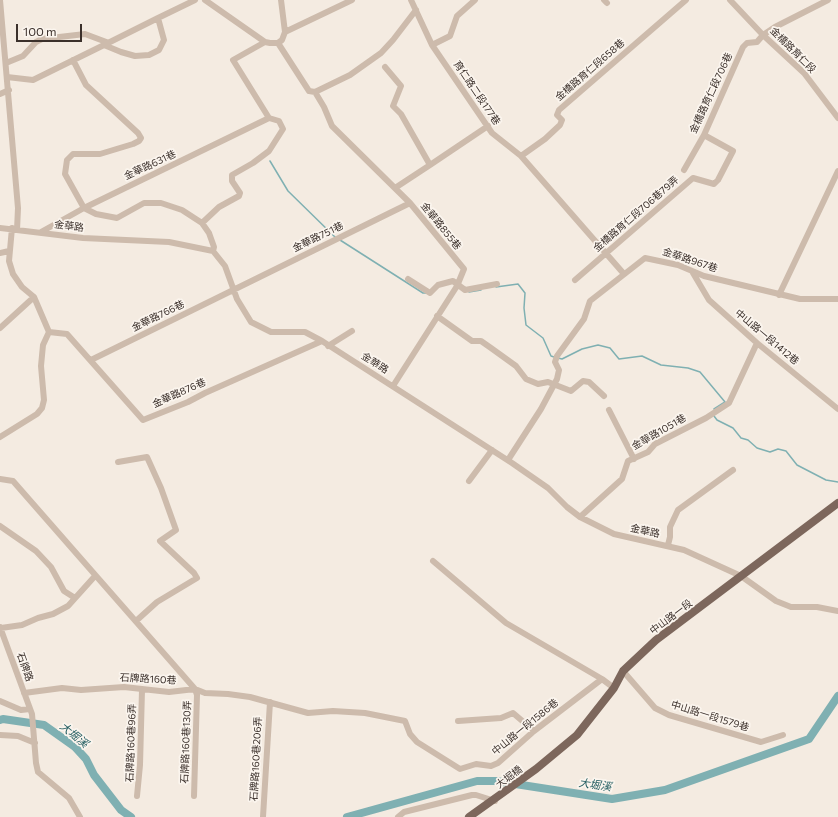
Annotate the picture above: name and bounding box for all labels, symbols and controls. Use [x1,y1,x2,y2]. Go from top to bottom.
scale bar [18,16,84,42]
text: 100 m [23,24,57,38]
street label: 金橋路育仁段 [768,25,818,75]
street label: 金橋路育仁段658巷 [553,37,627,103]
street label: 金橋路育仁段706巷 [687,51,735,135]
street label: 育仁路二段177巷 [451,59,503,127]
street label: 金華路631巷 [122,148,178,182]
street label: 金橋路育仁段706巷79弄 [591,174,681,254]
street label: 金華路855巷 [418,200,464,252]
street label: 金華路 [53,218,85,234]
street label: 金華路751巷 [291,219,345,255]
street label: 金華路967巷 [661,245,719,275]
street label: 金華路766巷 [130,298,186,334]
street label: 中山路一段1412巷 [733,307,801,367]
street label: 金華路 [359,350,391,376]
street label: 金華路876巷 [150,376,208,410]
street label: 金華路1051巷 [630,412,688,452]
street label: 金華路 [629,522,661,540]
street label: 中山路一段 [647,597,695,637]
street label: 石牌路 [14,651,36,683]
street label: 石牌路160巷 [119,672,177,686]
street label: 中山路一段1586巷 [489,696,561,758]
street label: 中山路一段1579巷 [669,698,751,734]
street label: 石牌路160巷130弄 [179,700,193,784]
street label: 石牌路160巷96弄 [124,703,138,783]
street label: 石牌路160巷206弄 [248,716,264,802]
water label: 大堀溪 [57,719,91,751]
street label: 大堀橋 [493,763,525,791]
water label: 大堀溪 [578,776,612,794]

